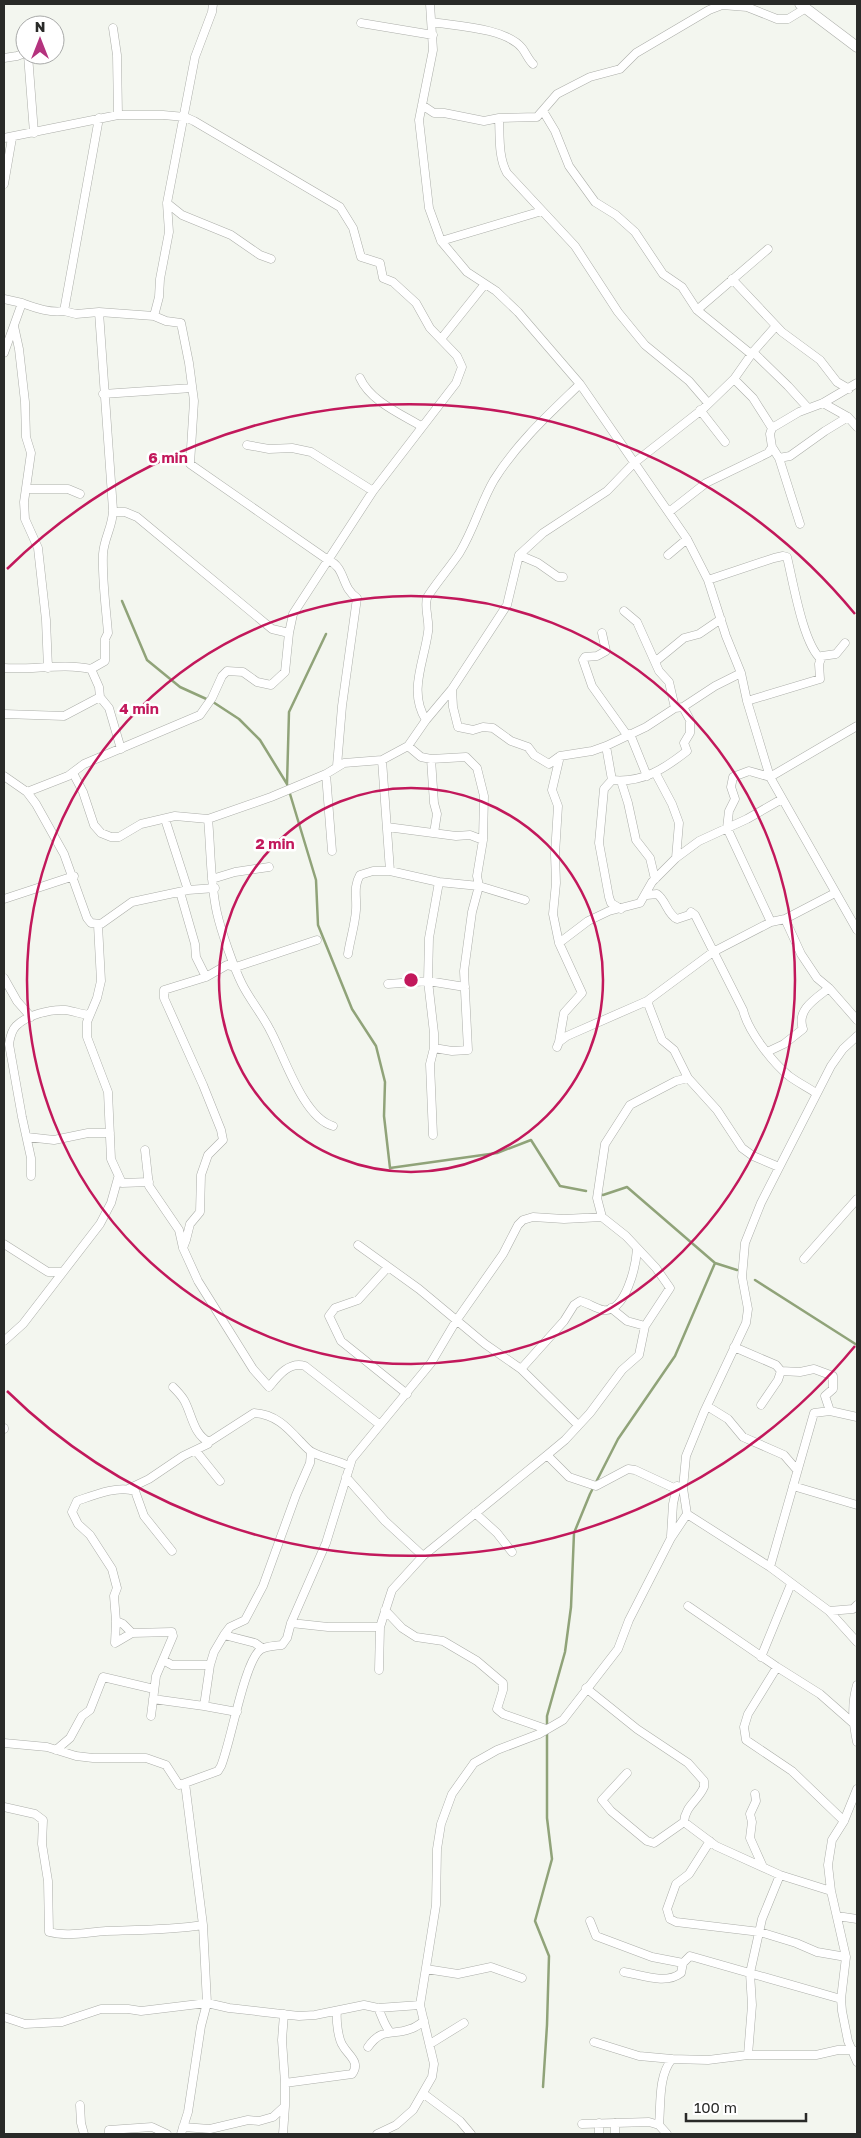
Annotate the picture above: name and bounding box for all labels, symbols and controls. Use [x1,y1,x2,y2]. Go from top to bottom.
north arrow [15,15,65,65]
text: N [35,18,45,35]
text: 6 min [148,448,188,466]
text: 4 min [119,699,159,717]
text: 2 min [255,834,295,852]
centre of rings [402,971,420,989]
scale bar [686,2090,806,2122]
text: 100 m [694,2098,737,2116]

